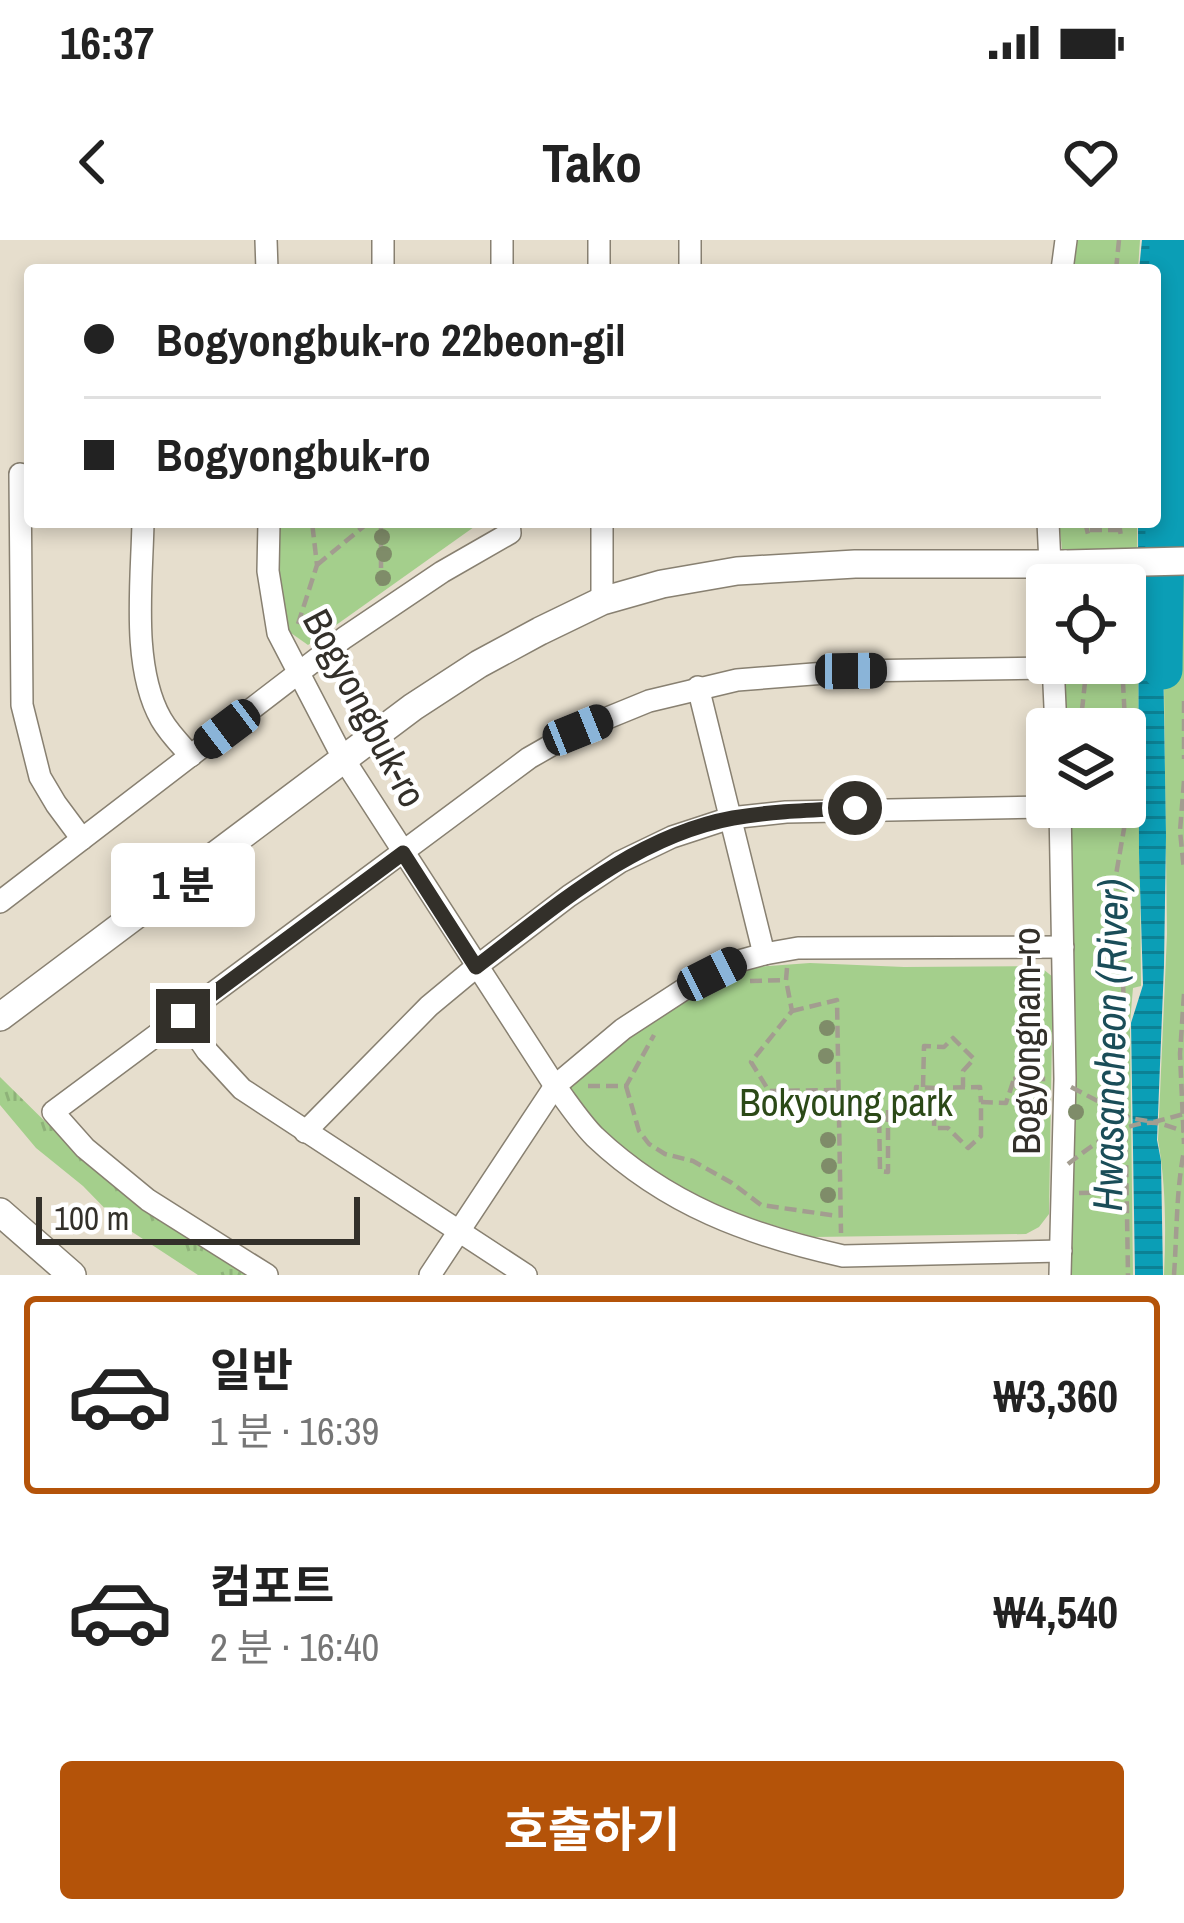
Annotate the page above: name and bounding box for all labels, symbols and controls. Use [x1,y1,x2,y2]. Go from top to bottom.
text: 16:37 [60,12,154,73]
text: Tako [542,126,642,199]
icon: back [60,129,126,195]
icon: heart [1058,129,1124,195]
text: Bogyongbuk-ro 22beon-gil [156,309,626,370]
text: Bogyongbuk-ro [156,424,431,485]
map controls [1026,564,1146,828]
button: locate [1026,564,1146,684]
street label: Bogyongbuk-ro [291,600,439,816]
car [815,652,887,690]
car [187,693,267,765]
car [538,700,618,760]
button: layers [1026,708,1146,828]
route start [828,781,882,835]
callout: 1 분 [111,842,255,926]
text: 1 분 [152,859,214,911]
water label: Hwasancheon (River) [1079,878,1141,1212]
street label: Bogyongnam-ro [1000,927,1052,1155]
car [672,942,752,1006]
route end [156,989,210,1043]
park label: Bokyoung park [739,1076,954,1128]
scale bar [36,1191,360,1244]
text: 100 m [54,1196,129,1240]
text: 일반 [210,1339,293,1400]
icon: car [66,1341,174,1449]
text: ₩3,360 [994,1365,1118,1426]
text: 1 분 · 16:39 [210,1405,379,1457]
text: 컴포트 [210,1555,334,1616]
icon: car [66,1557,174,1665]
text: ₩4,540 [994,1581,1118,1642]
text: 2 분 · 16:40 [210,1621,379,1673]
button: 호출하기 [60,1761,1124,1899]

